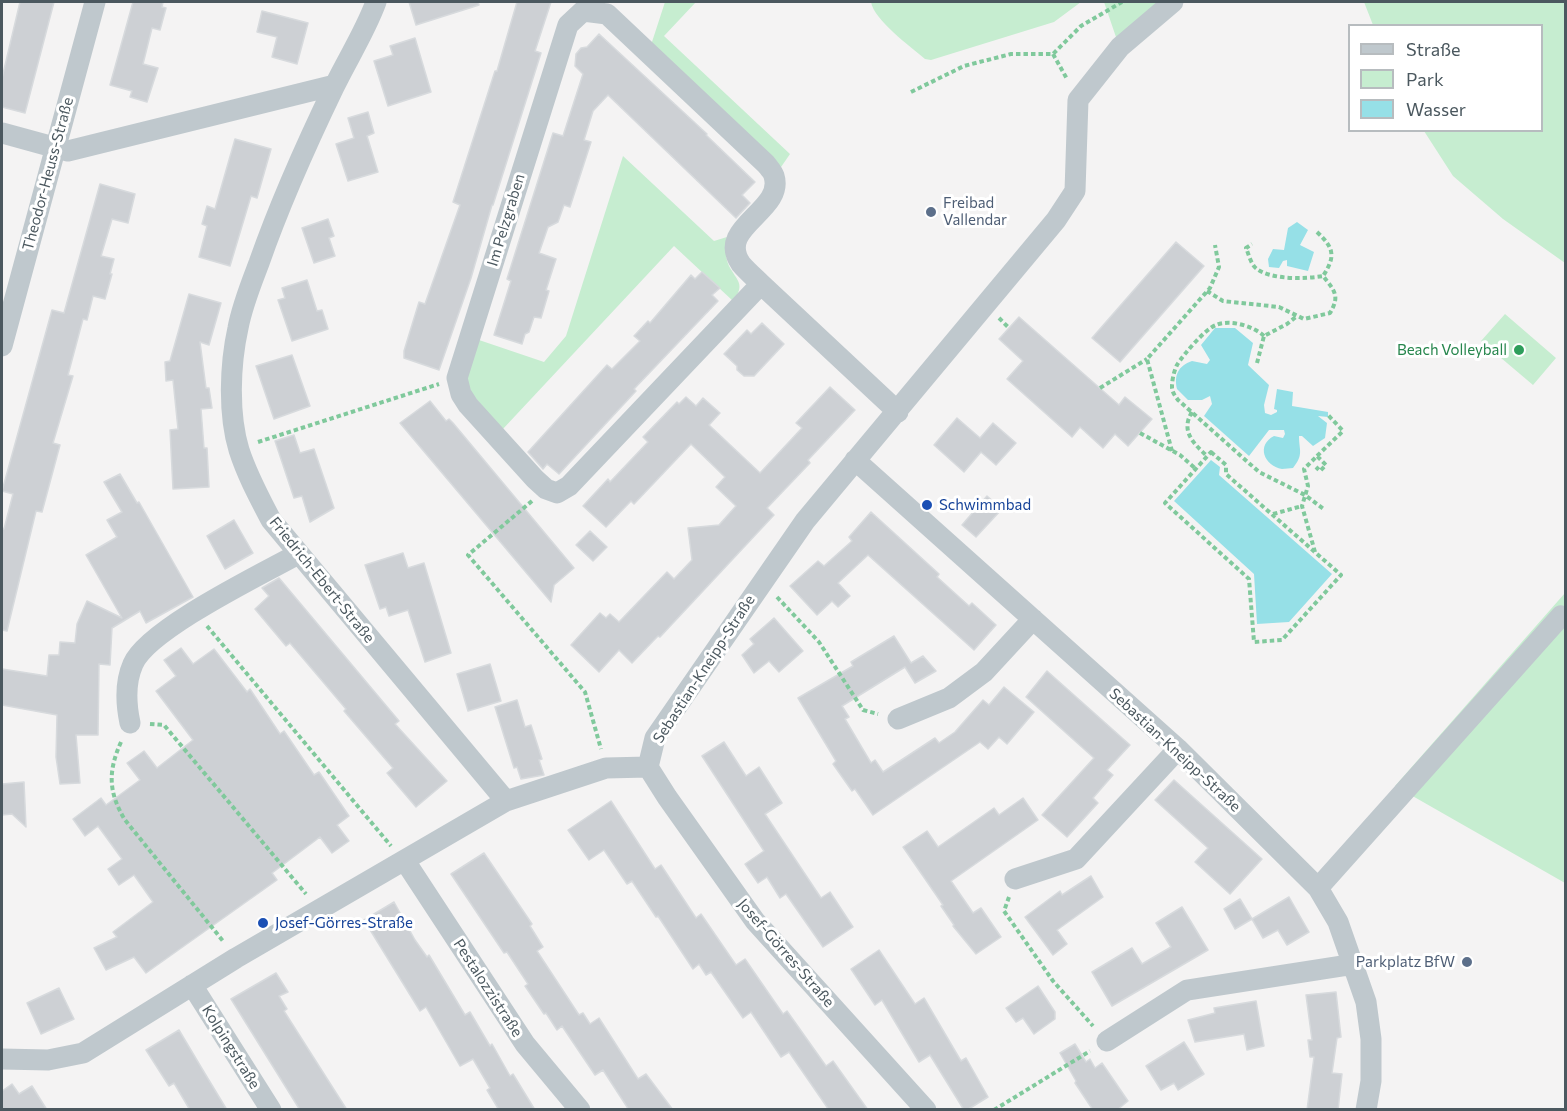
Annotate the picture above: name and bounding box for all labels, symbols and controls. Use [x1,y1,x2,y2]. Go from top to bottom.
legend [1348,24,1543,132]
text: Straße [1406,38,1461,60]
text: Park [1406,68,1444,90]
street label: Theodor-Heuss-Straße [19,95,77,253]
text: Wasser [1406,98,1466,120]
street label: Im Pelzgraben [483,172,529,268]
place label: Freibad Vallendar [943,194,1007,229]
marker: Freibad Vallendar [924,205,938,219]
place label: Beach Volleyball [1397,341,1507,359]
marker: Beach Volleyball [1512,343,1526,357]
place label: Schwimmbad [939,496,1031,514]
marker: Schwimmbad [920,498,934,512]
street label: Friedrich-Ebert-Straße [266,513,378,647]
street label: Sebastian-Kneipp-Straße [649,592,759,746]
street label: Sebastian-Kneipp-Straße [1106,684,1244,816]
street label: Josef-Görres-Straße [734,895,838,1011]
place label: Josef-Görres-Straße [275,914,413,932]
marker: Josef-Görres-Straße [256,916,270,930]
street label: Pestalozzistraße [450,936,526,1040]
place label: Parkplatz BfW [1356,953,1455,971]
marker: Parkplatz BfW [1460,955,1474,969]
street label: Kolpingstraße [198,1002,264,1092]

